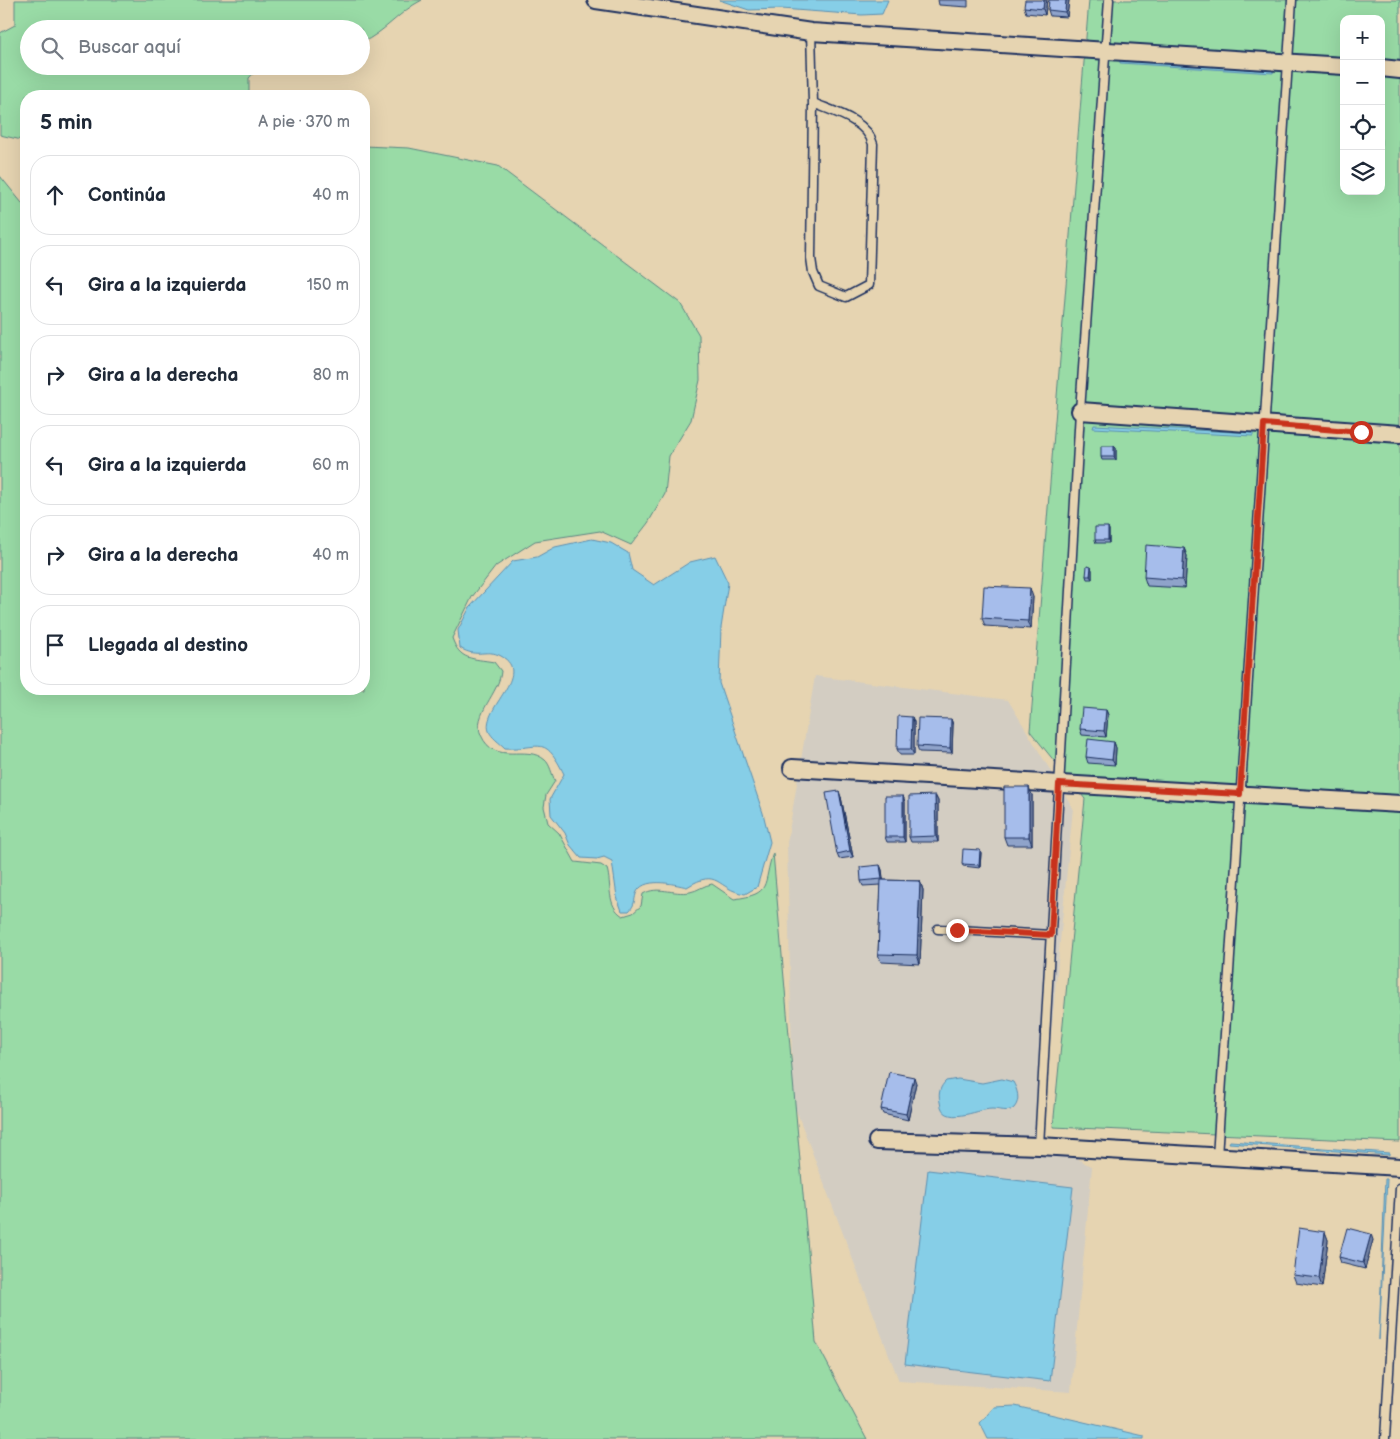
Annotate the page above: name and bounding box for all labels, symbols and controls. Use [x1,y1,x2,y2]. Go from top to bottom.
map controls [1340,15,1385,195]
button: + [1340,15,1385,60]
search box [20,20,370,75]
icon: search [38,34,66,62]
text: Buscar aquí [78,36,181,59]
button: − [1340,60,1385,105]
button: locate [1340,105,1385,150]
text: 5 min [40,110,93,135]
text: A pie · 370 m [258,113,350,132]
button: layers [1340,150,1385,195]
icon: ahead [41,181,69,209]
text: Continúa [88,184,166,207]
text: 40 m [312,186,349,205]
icon: left [41,271,69,299]
text: Gira a la izquierda [88,274,246,297]
text: 150 m [307,276,349,295]
icon: right [41,361,69,389]
text: Gira a la derecha [88,364,238,387]
text: 80 m [313,366,349,385]
route start [1350,421,1373,444]
icon: left [41,451,69,479]
text: Gira a la izquierda [88,454,246,477]
text: 60 m [312,456,349,475]
icon: right [41,541,69,569]
text: Gira a la derecha [88,544,238,567]
text: 40 m [312,546,349,565]
icon: arrive [41,631,69,659]
text: Llegada al destino [88,634,248,657]
route end [946,919,969,942]

